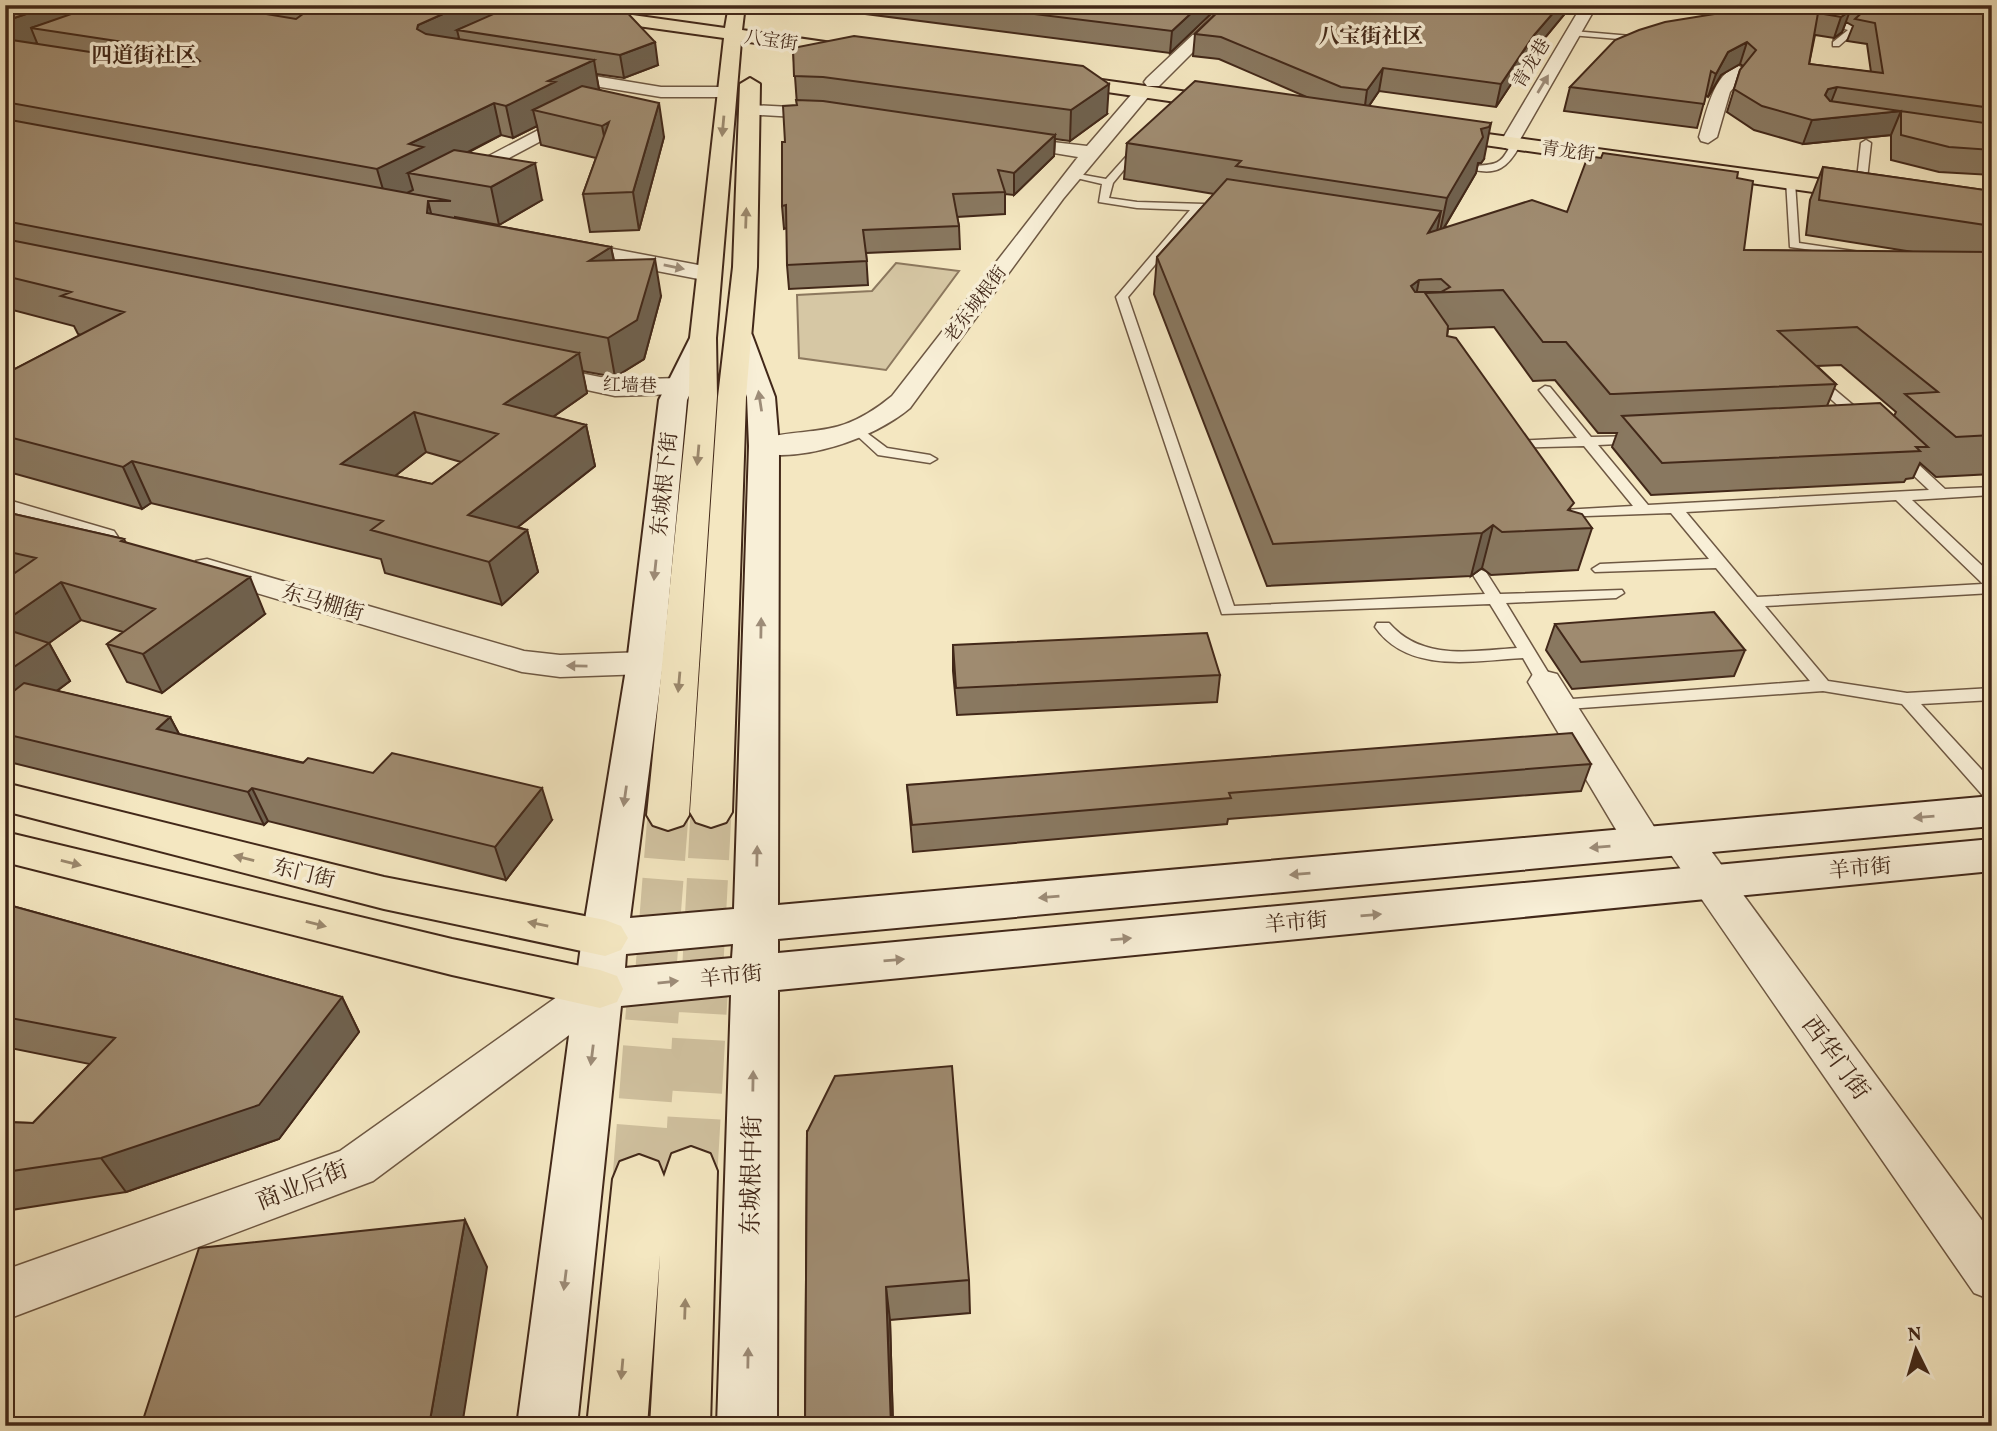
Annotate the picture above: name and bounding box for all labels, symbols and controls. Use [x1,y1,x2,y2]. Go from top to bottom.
district label: 八宝街社区 [1319,23,1424,52]
street label: 八宝街 [742,25,799,58]
street label: 青龙巷 [1508,34,1557,93]
district label: 四道街社区 [92,42,197,71]
one-way arrow [1537,74,1549,93]
one-way arrow [717,115,728,137]
street label: 青龙街 [1539,136,1596,169]
one-way arrow [741,207,752,229]
street label: 老东城根街 [939,261,1013,348]
one-way arrow [663,262,685,273]
street label: 红墙巷 [603,373,657,400]
one-way arrow [754,390,765,412]
street label: 东城根下街 [646,430,685,538]
one-way arrow [692,445,703,467]
one-way arrow [649,560,660,582]
street label: 东马棚街 [278,578,367,629]
one-way arrow [755,617,767,639]
one-way arrow [565,661,587,672]
one-way arrow [673,671,684,693]
one-way arrow [620,785,631,807]
one-way arrow [1913,812,1935,823]
one-way arrow [1588,842,1610,853]
one-way arrow [752,844,763,866]
one-way arrow [233,852,255,863]
street label: 羊市街 [1827,852,1893,887]
street label: 东门街 [270,853,338,896]
one-way arrow [61,858,83,869]
one-way arrow [1289,869,1311,880]
one-way arrow [1038,892,1060,903]
street label: 羊市街 [1263,906,1329,941]
one-way arrow [1361,909,1383,920]
one-way arrow [305,919,327,930]
one-way arrow [527,919,549,930]
one-way arrow [1110,933,1132,944]
one-way arrow [883,955,905,966]
street label: 羊市街 [698,960,764,995]
one-way arrow [657,976,679,987]
street label: 西华门街 [1792,1010,1876,1108]
one-way arrow [586,1044,597,1066]
one-way arrow [747,1070,759,1092]
street label: 东城根中街 [735,1115,771,1235]
street label: 商业后街 [252,1154,354,1220]
one-way arrow [559,1270,570,1292]
one-way arrow [679,1297,690,1319]
north arrow [1882,1316,1952,1386]
text: N [1907,1321,1923,1349]
one-way arrow [742,1346,754,1368]
one-way arrow [616,1359,627,1381]

